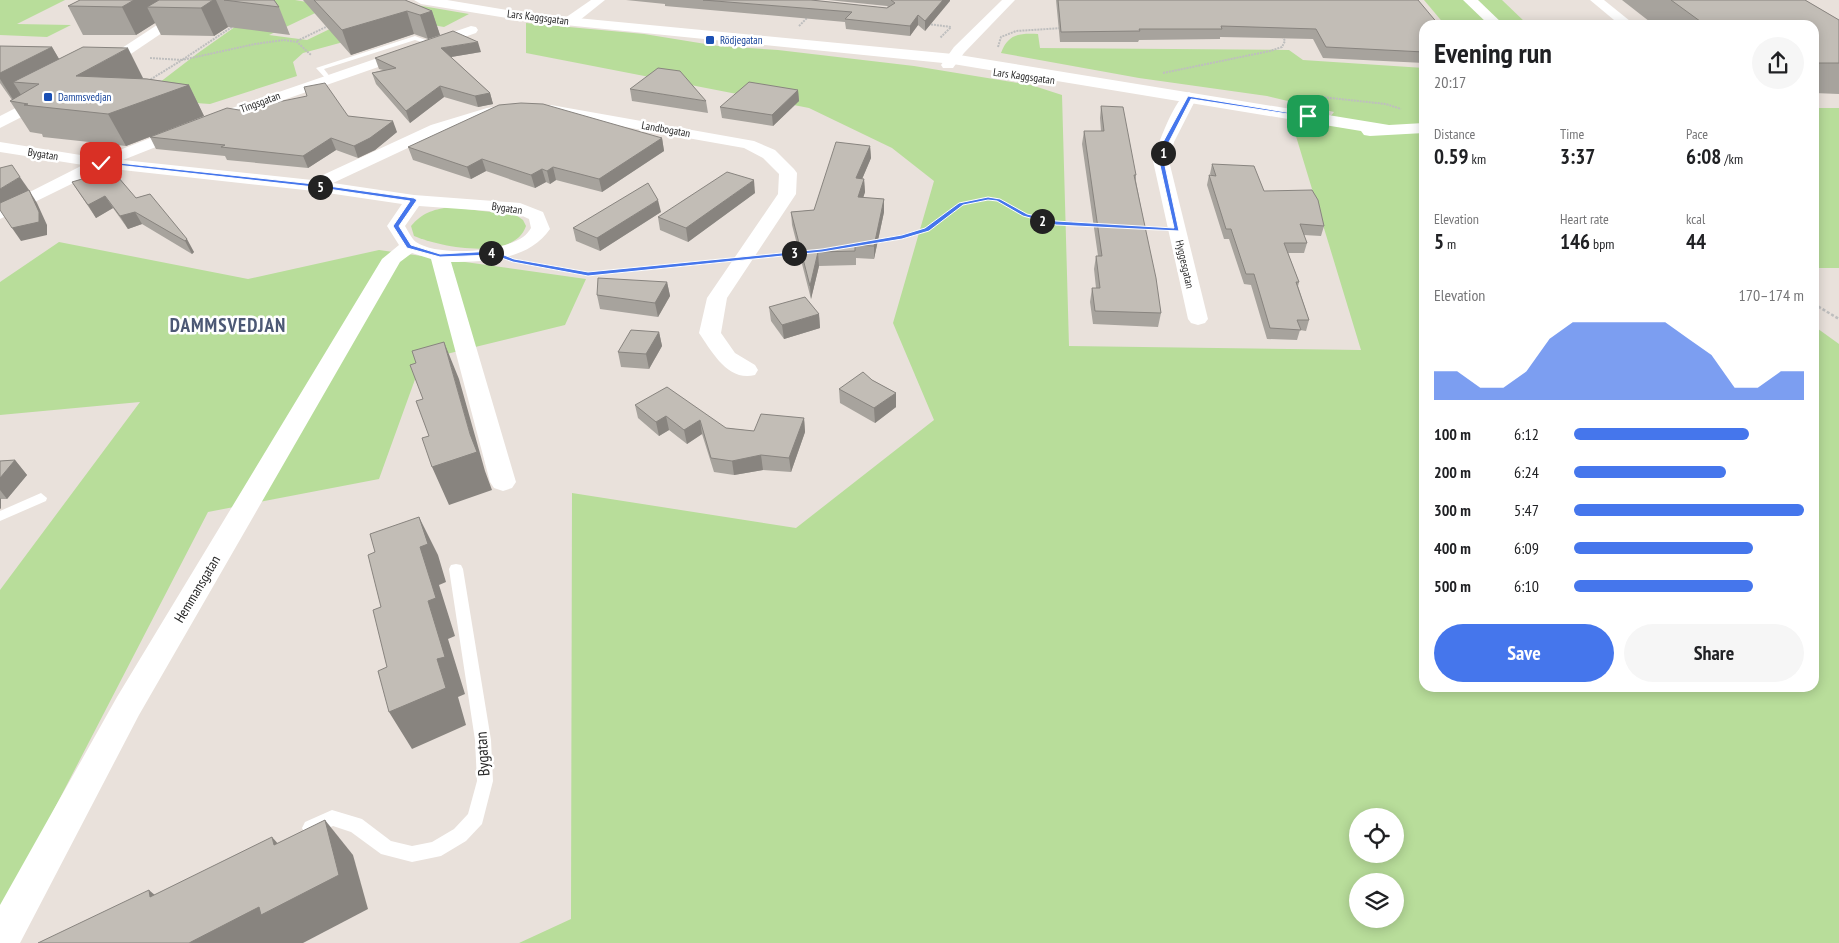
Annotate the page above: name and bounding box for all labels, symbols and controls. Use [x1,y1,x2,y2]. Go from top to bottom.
street label: Lars Kaggsgatan [506,6,570,28]
place label: Rödjegatan [720,33,763,47]
marker: Rödjegatan [704,34,716,46]
text: Evening run [1434,34,1552,71]
button: share [1752,37,1804,89]
street label: Lars Kaggsgatan [992,65,1056,87]
text: 20:17 [1434,72,1466,92]
street label: Tingsgatan [238,88,282,116]
place label: Dammsvedjan [58,90,112,104]
marker: Dammsvedjan [42,91,54,103]
pin [1287,95,1329,137]
icon: arrive [1294,102,1322,130]
street label: Landbogatan [640,118,692,140]
text: Distance [1434,125,1475,143]
text: Time [1560,125,1584,143]
text: Pace [1686,125,1708,143]
pin: 1 [1150,140,1176,166]
pin [80,142,122,184]
text: 0.59 [1434,143,1469,170]
text: 3:37 [1560,143,1595,170]
text: 6:08 [1686,143,1721,170]
text: 1 [1160,144,1167,162]
street label: Bygatan [27,145,59,163]
icon: check [87,149,115,177]
text: km [1469,150,1486,168]
text: /km [1721,150,1743,168]
pin: 5 [308,174,332,200]
text: 5 [317,178,324,196]
street label: Bygatan [491,199,523,217]
pin: 2 [1030,208,1054,234]
text: Elevation [1434,210,1479,228]
text: Heart rate [1560,210,1609,228]
text: kcal [1686,210,1705,228]
text: 2 [1039,212,1046,230]
text: 5 [1434,228,1444,255]
text: 146 [1560,228,1590,255]
text: 44 [1686,228,1706,255]
text: m [1444,235,1456,253]
text: bpm [1590,235,1614,253]
street label: Hyggesgatan [1173,238,1197,290]
pin: 4 [478,240,504,266]
pin: 3 [782,240,806,266]
text: 4 [488,244,495,262]
text: 3 [791,244,798,262]
text: Elevation [1434,285,1485,305]
text: 170–174 m [1739,285,1804,305]
district label: DAMMSVEDJAN [170,313,286,337]
text: 100 m [1434,424,1471,444]
text: 6:12 [1514,424,1539,444]
text: 200 m [1434,462,1471,482]
text: 6:24 [1514,462,1539,482]
text: 300 m [1434,500,1471,520]
text: 5:47 [1514,500,1539,520]
text: 400 m [1434,538,1471,558]
text: 6:09 [1514,538,1539,558]
street label: Hemmansgatan [170,552,224,626]
text: 500 m [1434,576,1471,596]
text: 6:10 [1514,576,1539,596]
button: Save [1434,624,1614,682]
button: Share [1624,624,1804,682]
street label: Bygatan [470,731,494,777]
map controls [1349,808,1404,928]
button: locate [1349,808,1404,863]
button: layers [1349,873,1404,928]

